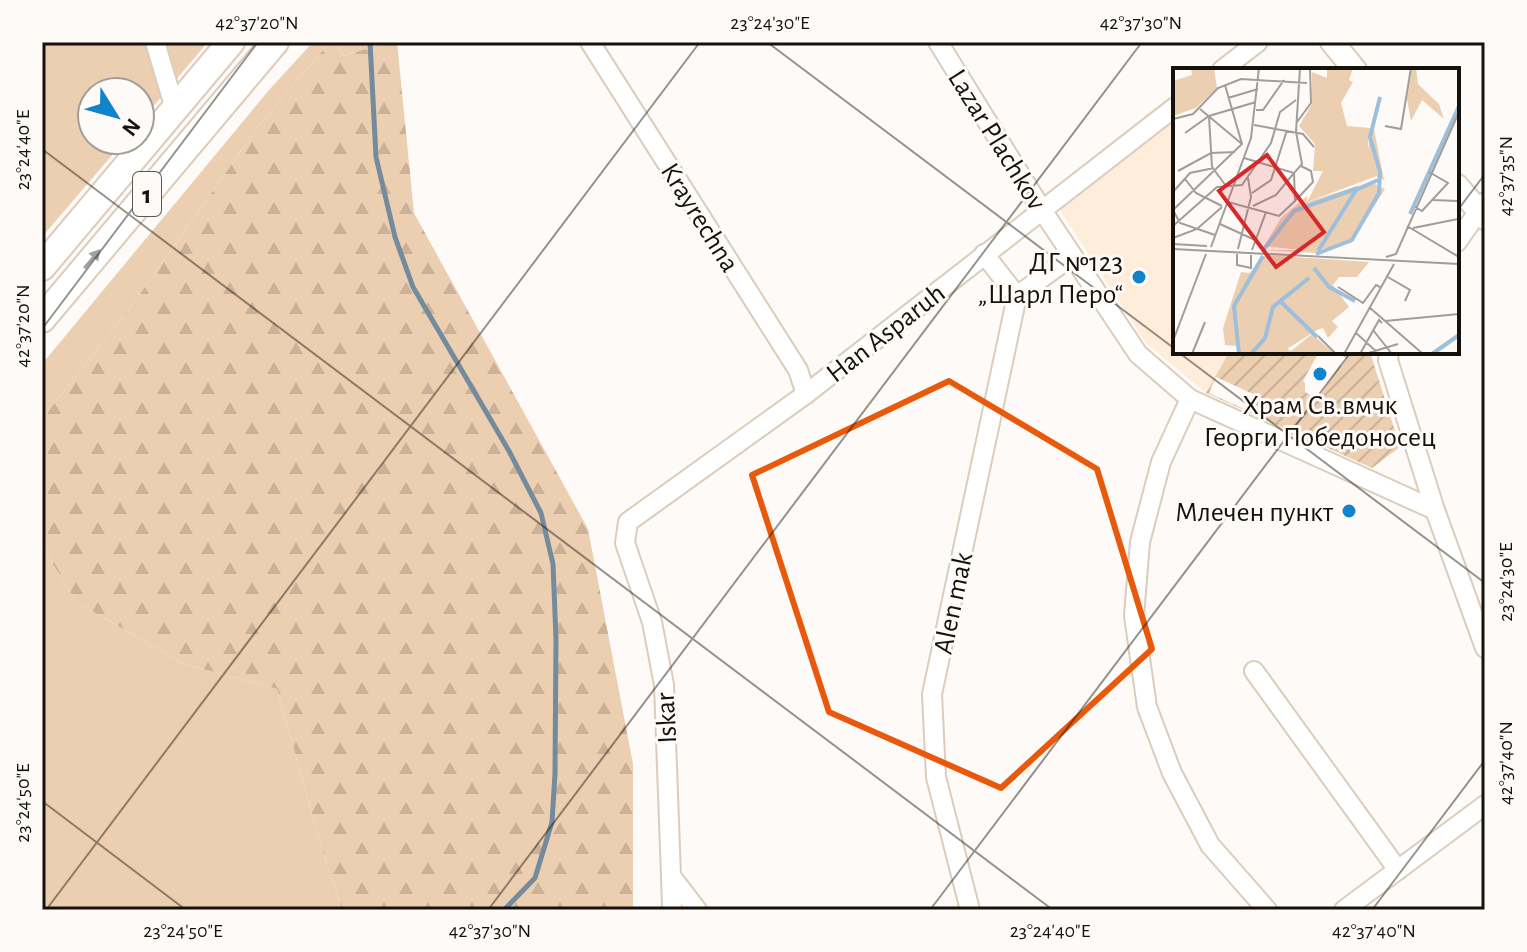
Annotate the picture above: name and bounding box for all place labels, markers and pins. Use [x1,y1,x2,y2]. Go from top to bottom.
place label: ДГ №123 „Шарл Перо“ [978,249,1123,309]
marker: ДГ №123 „Шарл Перо“ [1130,268,1148,286]
marker: Храм Св.вмчк Георги Победоносец [1311,365,1329,383]
place label: Храм Св.вмчк Георги Победоносец [1204,392,1436,452]
place label: Млечен пункт [1175,499,1334,527]
marker: Млечен пункт [1340,502,1358,520]

